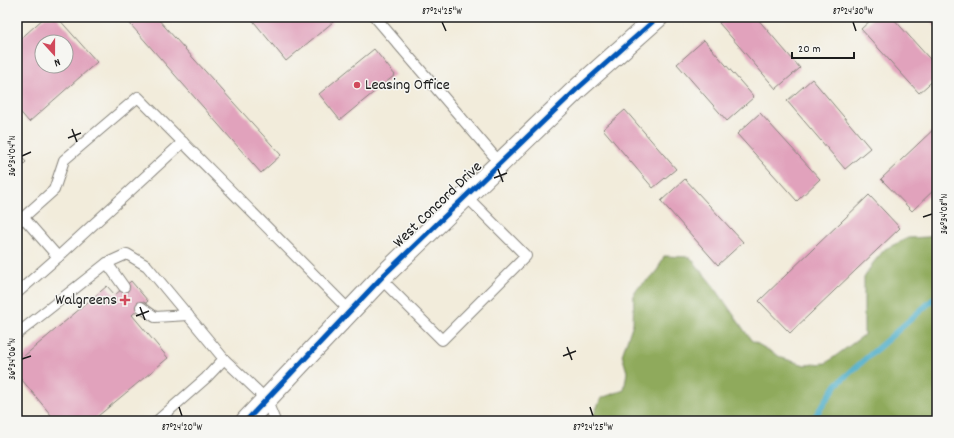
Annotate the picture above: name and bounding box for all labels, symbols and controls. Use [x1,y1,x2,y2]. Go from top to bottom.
text: 87°24'25"W [422,5,462,19]
text: 87°24'30"W [833,5,874,19]
north arrow [34,34,74,74]
scale bar [792,34,854,60]
text: 20 m [798,41,821,58]
text: N [51,53,62,70]
place label: Leasing Office [365,74,450,97]
marker: Leasing Office [352,80,362,90]
text: 36°34'04"N [6,135,20,177]
street label: West Concord Drive [388,156,488,254]
text: 36°34'08"N [938,193,952,235]
place label: Walgreens [55,289,117,312]
marker: Walgreens [120,295,130,305]
text: 36°34'06"N [6,338,20,380]
text: 87°24'20"W [162,421,203,435]
text: 87°24'25"W [573,421,613,435]

